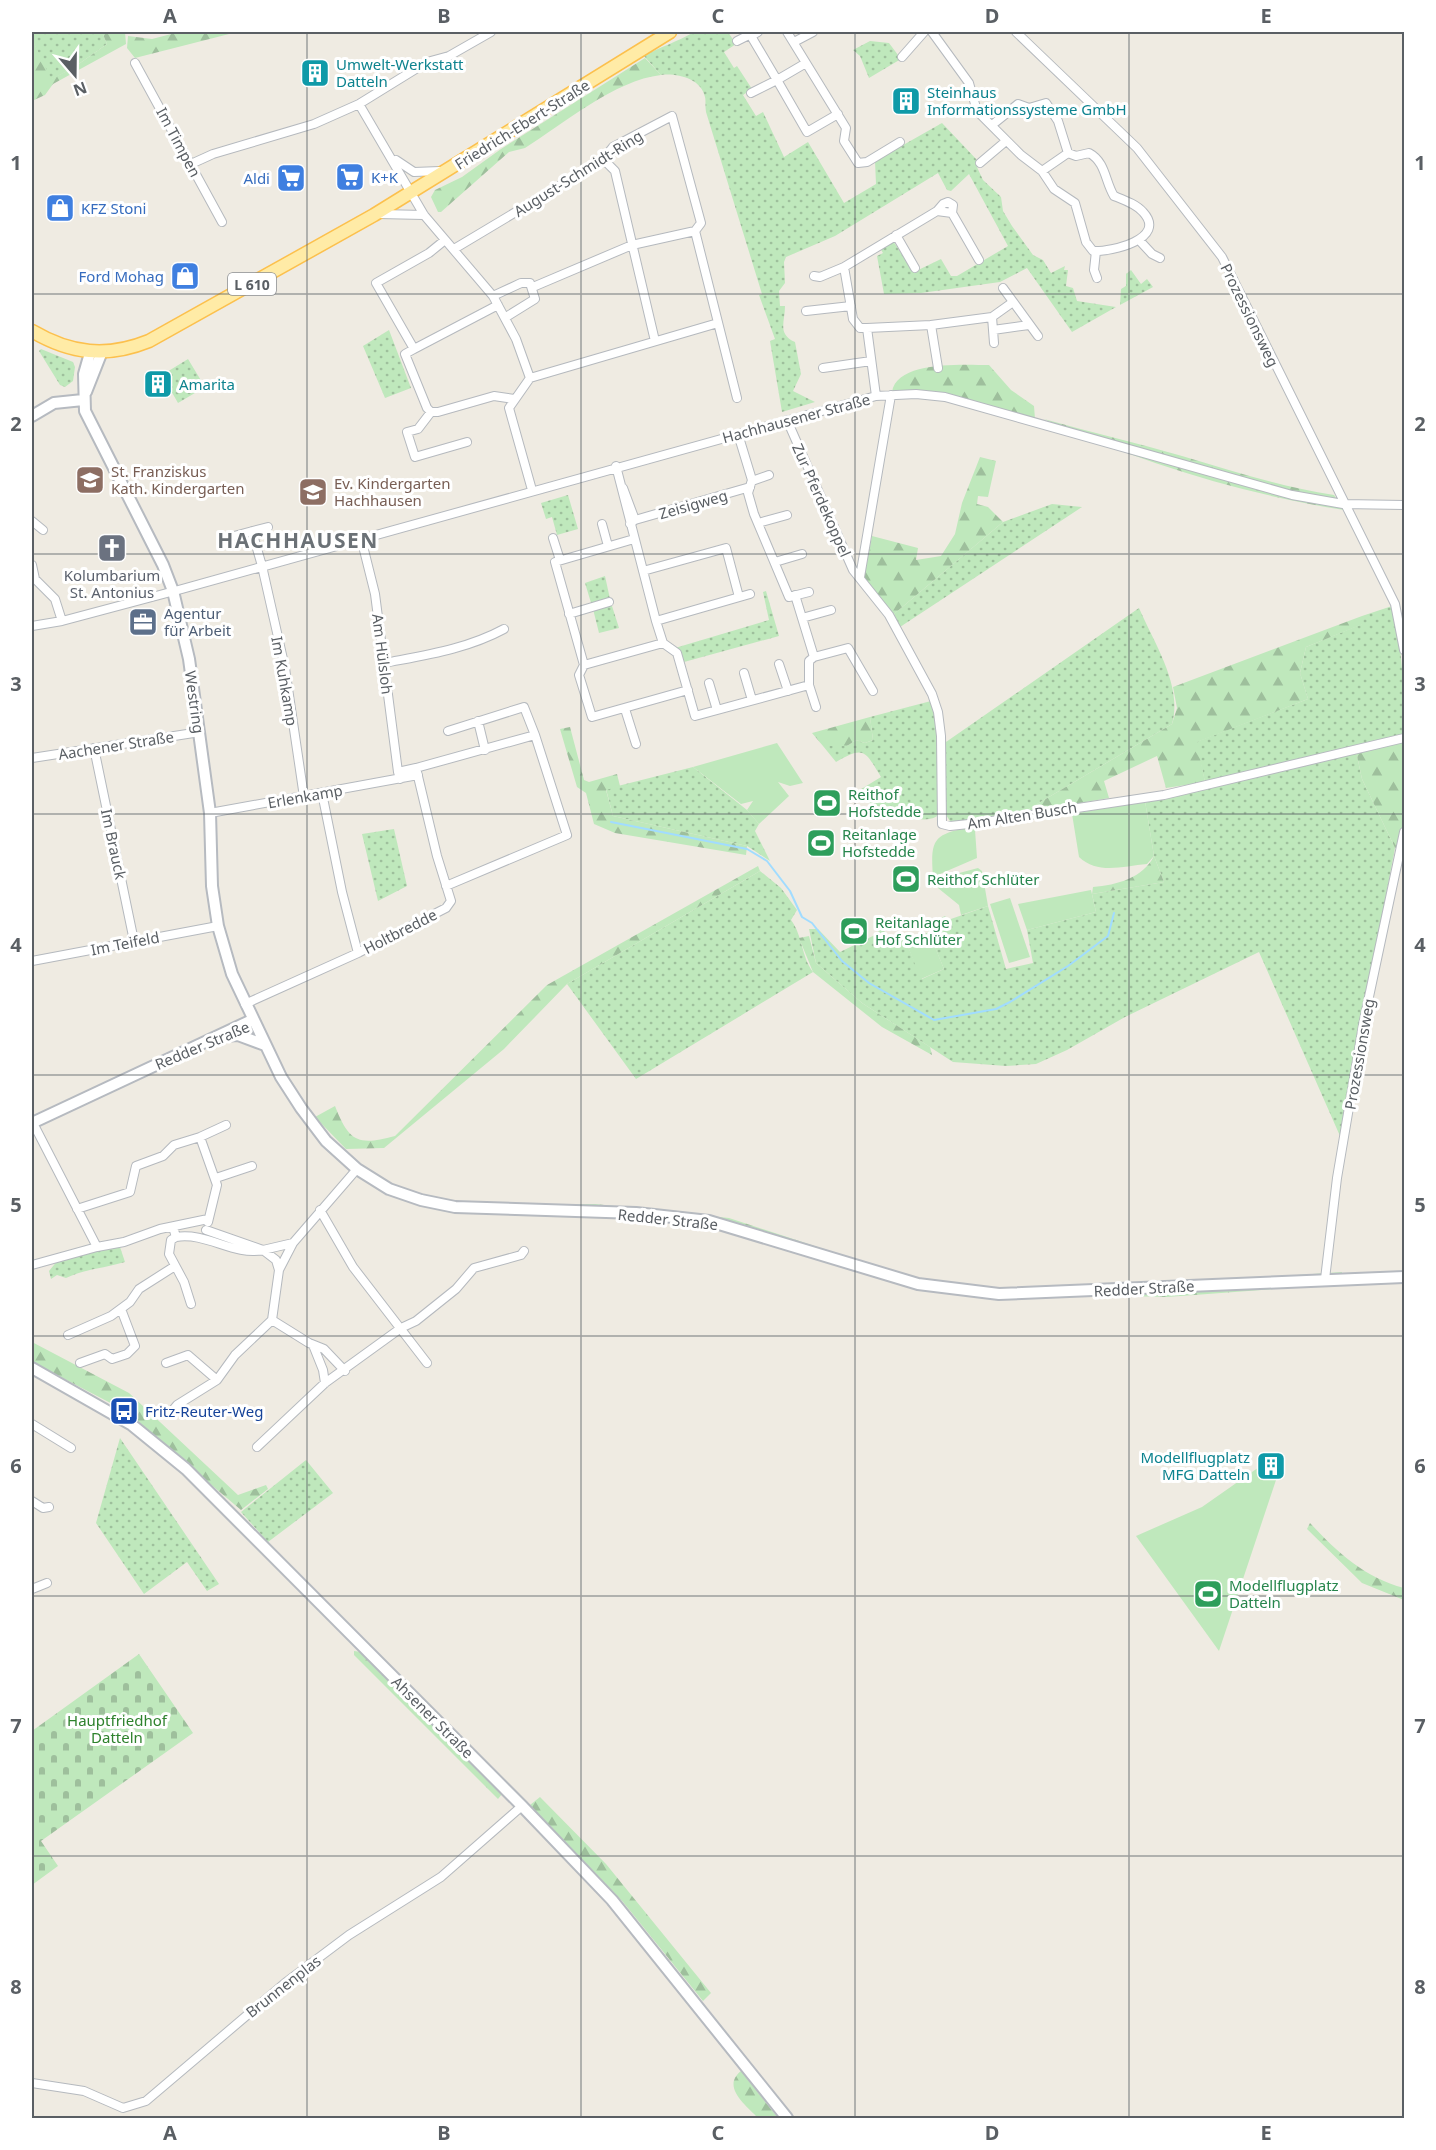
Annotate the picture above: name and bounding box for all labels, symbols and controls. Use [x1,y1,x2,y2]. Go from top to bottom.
text: A [163,2,177,29]
text: B [437,2,451,29]
text: C [712,2,725,29]
text: D [985,2,999,29]
text: E [1260,2,1272,29]
north arrow [45,45,105,105]
place label: Umwelt-Werkstatt Datteln [336,54,464,91]
building icon: Umwelt-Werkstatt Datteln [299,57,331,89]
street label: Friedrich-Ebert-Straße [451,74,593,174]
text: N [70,77,90,102]
place label: Steinhaus Informationssysteme GmbH [927,82,1127,119]
building icon: Steinhaus Informationssysteme GmbH [890,85,922,117]
street label: Im Timpen [152,104,206,180]
street label: August-Schmidt-Ring [510,125,646,221]
text: 1 [10,149,22,176]
text: 1 [1414,149,1426,176]
supermarket icon: K+K [334,161,366,193]
supermarket icon: Aldi [275,162,307,194]
place label: K+K [371,167,399,187]
place label: Aldi [243,168,270,188]
shop icon: KFZ Stoni [44,192,76,224]
place label: KFZ Stoni [81,198,146,218]
shop icon: Ford Mohag [169,260,201,292]
street label: Prozessionsweg [1216,260,1284,370]
place label: Ford Mohag [79,266,164,286]
road number: L 610 [228,273,276,295]
building icon: Amarita [142,368,174,400]
place label: Amarita [179,374,235,394]
street label: Hachhausener Straße [720,389,872,447]
text: 2 [10,410,22,437]
text: 2 [1414,410,1426,437]
street label: Zur Pferdekoppel [788,440,856,560]
place label: St. Franziskus Kath. Kindergarten [111,461,244,498]
school or university icon: St. Franziskus Kath. Kindergarten [74,464,106,496]
place label: Ev. Kindergarten Hachhausen [334,473,450,510]
school or university icon: Ev. Kindergarten Hachhausen [297,476,329,508]
street label: Zeisigweg [656,485,730,523]
district label: HACHHAUSEN [217,526,379,554]
church icon: Kolumbarium St. Antonius [96,532,128,564]
place label: Kolumbarium St. Antonius [64,565,160,602]
place label: Agentur für Arbeit [164,603,232,640]
office icon: Agentur für Arbeit [127,606,159,638]
street label: Am Hülsloh [368,612,398,696]
street label: Im Kuhkamp [267,635,303,727]
street label: Westring [181,669,209,735]
text: 3 [10,670,22,697]
text: 3 [1414,670,1426,697]
street label: Aachener Straße [57,726,175,764]
street label: Erlenkamp [266,780,344,812]
place label: Reithof Hofstedde [848,784,921,821]
sports icon: Reithof Hofstedde [811,787,843,819]
street label: Am Alten Busch [966,796,1078,834]
street label: Im Brauck [97,807,131,881]
place label: Reitanlage Hofstedde [842,824,917,861]
sports icon: Reitanlage Hofstedde [805,827,837,859]
sports icon: Reithof Schlüter [890,863,922,895]
place label: Reithof Schlüter [927,869,1039,889]
street label: Holtbredde [360,904,440,958]
place label: Reitanlage Hof Schlüter [875,912,962,949]
sports icon: Reitanlage Hof Schlüter [838,915,870,947]
street label: Im Teifeld [89,927,161,959]
text: 4 [10,931,22,958]
text: 4 [1414,931,1426,958]
street label: Prozessionsweg [1339,997,1379,1111]
street label: Redder Straße [152,1016,252,1074]
text: 5 [10,1191,22,1218]
text: 5 [1414,1191,1426,1218]
street label: Redder Straße [617,1204,719,1234]
street label: Redder Straße [1093,1275,1195,1301]
bus stop icon: Fritz-Reuter-Weg [108,1395,140,1427]
place label: Fritz-Reuter-Weg [145,1401,263,1421]
place label: Modellflugplatz MFG Datteln [1140,1447,1250,1484]
building icon: Modellflugplatz MFG Datteln [1255,1450,1287,1482]
text: 6 [10,1452,22,1479]
text: 6 [1414,1452,1426,1479]
place label: Modellflugplatz Datteln [1229,1575,1339,1612]
sports icon: Modellflugplatz Datteln [1192,1578,1224,1610]
street label: Ahsener Straße [388,1672,478,1762]
park label: Hauptfriedhof Datteln [67,1710,168,1747]
text: 7 [10,1712,22,1739]
text: 7 [1414,1712,1426,1739]
street label: Brunnenplas [241,1950,325,2022]
text: 8 [10,1973,22,2000]
text: 8 [1414,1973,1426,2000]
text: A [163,2119,177,2146]
text: B [437,2119,451,2146]
text: C [712,2119,725,2146]
text: D [985,2119,999,2146]
text: E [1260,2119,1272,2146]

